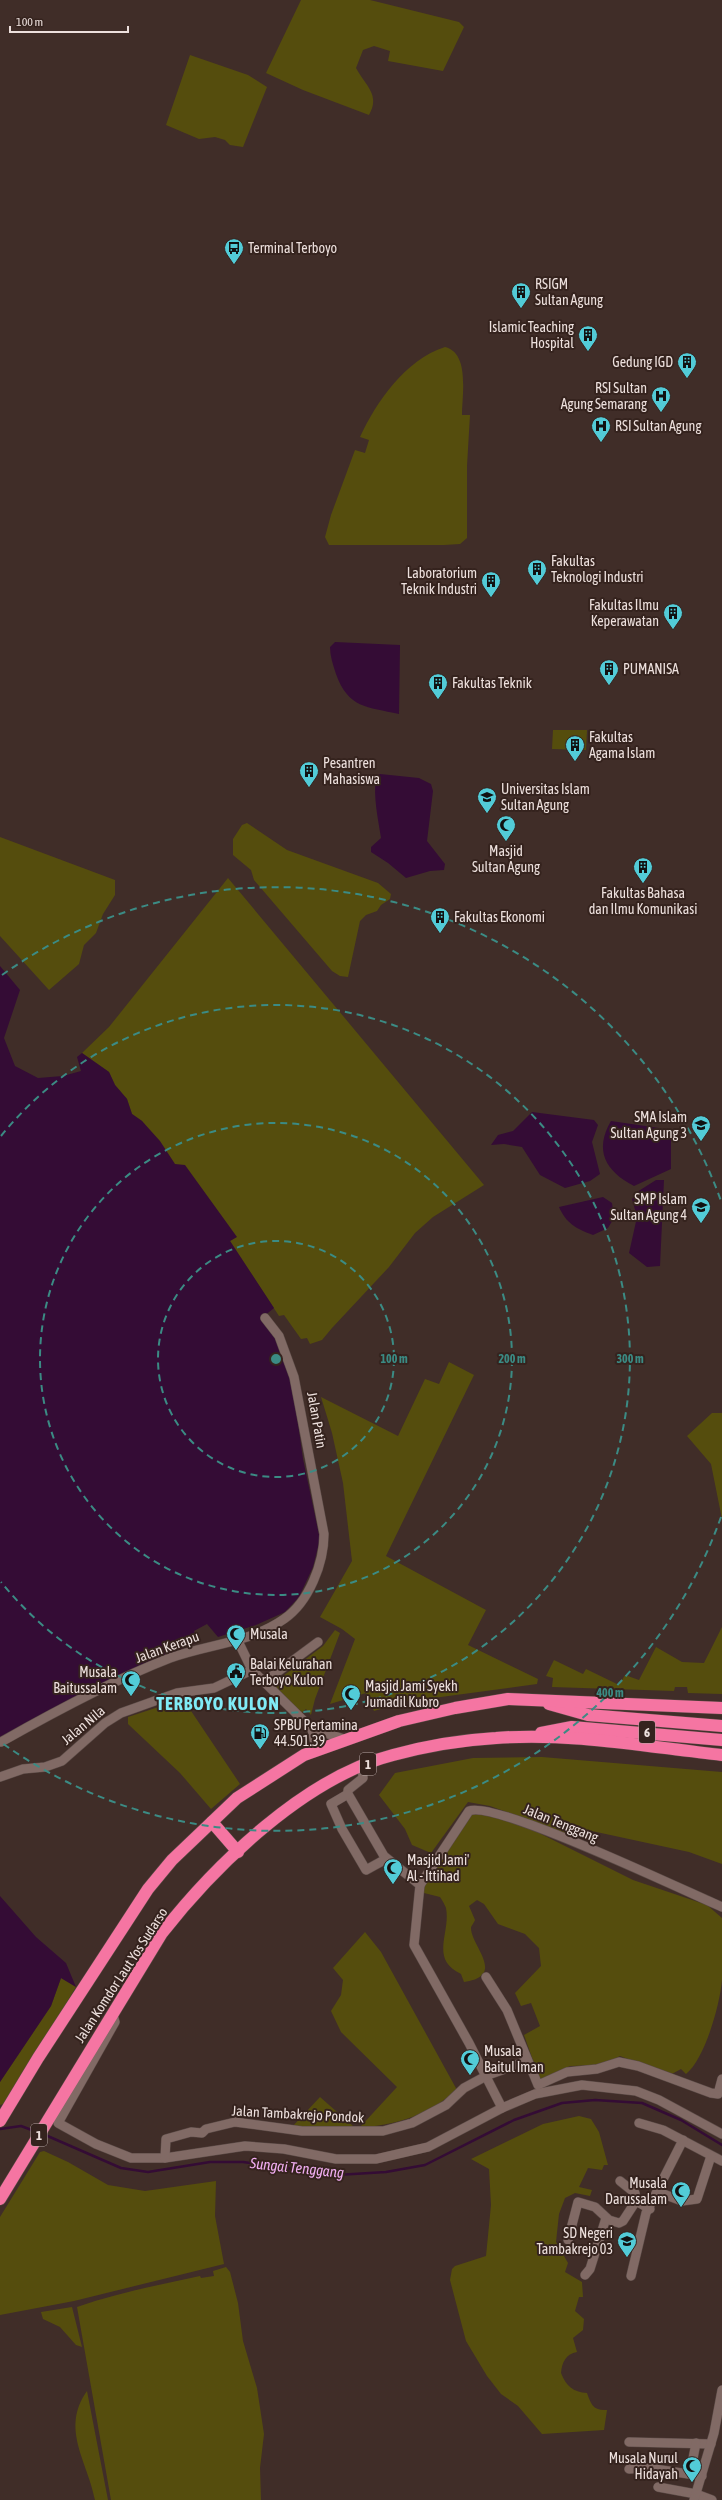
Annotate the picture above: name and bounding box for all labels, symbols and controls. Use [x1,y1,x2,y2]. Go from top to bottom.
scale bar [10,8,128,34]
text: 100 m [16,15,43,29]
bus stop icon: Terminal Terboyo [223,237,245,265]
place label: Terminal Terboyo [248,240,337,256]
place label: RSIGM Sultan Agung [535,276,603,308]
building icon: RSIGM Sultan Agung [510,281,532,309]
place label: Islamic Teaching Hospital [489,319,574,351]
building icon: Islamic Teaching Hospital [577,324,599,352]
building icon: Gedung IGD [676,351,698,379]
place label: Gedung IGD [612,354,673,370]
place label: RSI Sultan Agung Semarang [561,380,647,412]
hospital icon: RSI Sultan Agung Semarang [650,385,672,413]
hospital icon: RSI Sultan Agung [590,415,612,443]
place label: RSI Sultan Agung [615,418,701,434]
place label: Fakultas Teknologi Industri [551,553,644,585]
building icon: Fakultas Teknologi Industri [526,558,548,586]
place label: Laboratorium Teknik Industri [401,565,477,597]
building icon: Laboratorium Teknik Industri [480,570,502,598]
place label: Fakultas Ilmu Keperawatan [589,597,659,629]
building icon: Fakultas Ilmu Keperawatan [662,602,684,630]
building icon: PUMANISA [598,658,620,686]
place label: PUMANISA [623,661,679,677]
building icon: Fakultas Teknik [427,672,449,700]
place label: Fakultas Teknik [452,675,532,691]
place label: Fakultas Agama Islam [589,729,655,761]
building icon: Fakultas Agama Islam [564,734,586,762]
place label: Pesantren Mahasiswa [323,755,380,787]
building icon: Pesantren Mahasiswa [298,760,320,788]
place label: Universitas Islam Sultan Agung [501,781,590,813]
school or university icon: Universitas Islam Sultan Agung [476,786,498,814]
mosque icon: Masjid Sultan Agung [495,814,517,842]
place label: Masjid Sultan Agung [472,843,540,875]
building icon: Fakultas Bahasa dan Ilmu Komunikasi [632,856,654,884]
place label: Fakultas Bahasa dan Ilmu Komunikasi [589,885,697,917]
building icon: Fakultas Ekonomi [429,906,451,934]
place label: Fakultas Ekonomi [454,909,545,925]
place label: SMA Islam Sultan Agung 3 [610,1109,687,1141]
school or university icon: SMA Islam Sultan Agung 3 [690,1114,712,1142]
place label: SMP Islam Sultan Agung 4 [610,1191,687,1223]
school or university icon: SMP Islam Sultan Agung 4 [690,1196,712,1224]
centre of rings [269,1352,283,1366]
text: 100 m [380,1352,408,1366]
text: 200 m [498,1352,526,1366]
text: 300 m [616,1352,644,1366]
street label: Jalan Patin [304,1391,330,1449]
mosque icon: Musala [225,1623,247,1651]
place label: Musala [250,1626,288,1642]
street label: Jalan Kerapu [133,1628,201,1666]
place label: Balai Kelurahan Terboyo Kulon [250,1656,332,1688]
public building icon: Balai Kelurahan Terboyo Kulon [225,1661,247,1689]
place label: Musala Baitussalam [53,1664,117,1696]
mosque icon: Musala Baitussalam [120,1669,142,1697]
place label: Masjid Jami Syekh Jumadil Kubro [365,1678,458,1710]
mosque icon: Masjid Jami Syekh Jumadil Kubro [340,1683,362,1711]
text: 400 m [595,1686,624,1700]
district label: TERBOYO KULON [156,1693,280,1714]
street label: Jalan Nila [58,1702,108,1748]
place label: SPBU Pertamina 44.501.39 [274,1717,358,1749]
road number: 6 [639,1721,655,1743]
fuel station icon: SPBU Pertamina 44.501.39 [249,1722,271,1750]
road number: 1 [360,1753,376,1775]
street label: Jalan Tenggang [521,1801,601,1845]
place label: Masjid Jami' Al - Ittihad [407,1852,469,1884]
mosque icon: Masjid Jami' Al - Ittihad [382,1857,404,1885]
street label: Jalan Komdor Laut Yos Sudarso [71,1905,171,2045]
place label: Musala Baitul Iman [484,2043,544,2075]
mosque icon: Musala Baitul Iman [459,2048,481,2076]
street label: Jalan Tambakrejo Pondok [231,2103,365,2125]
road number: 1 [31,2124,47,2146]
water label: Sungai Tenggang [248,2154,345,2181]
place label: Musala Darussalam [605,2175,667,2207]
mosque icon: Musala Darussalam [670,2180,692,2208]
place label: SD Negeri Tambakrejo 03 [537,2225,613,2257]
school or university icon: SD Negeri Tambakrejo 03 [616,2230,638,2258]
place label: Musala Nurul Hidayah [609,2450,678,2482]
mosque icon: Musala Nurul Hidayah [681,2455,703,2483]

